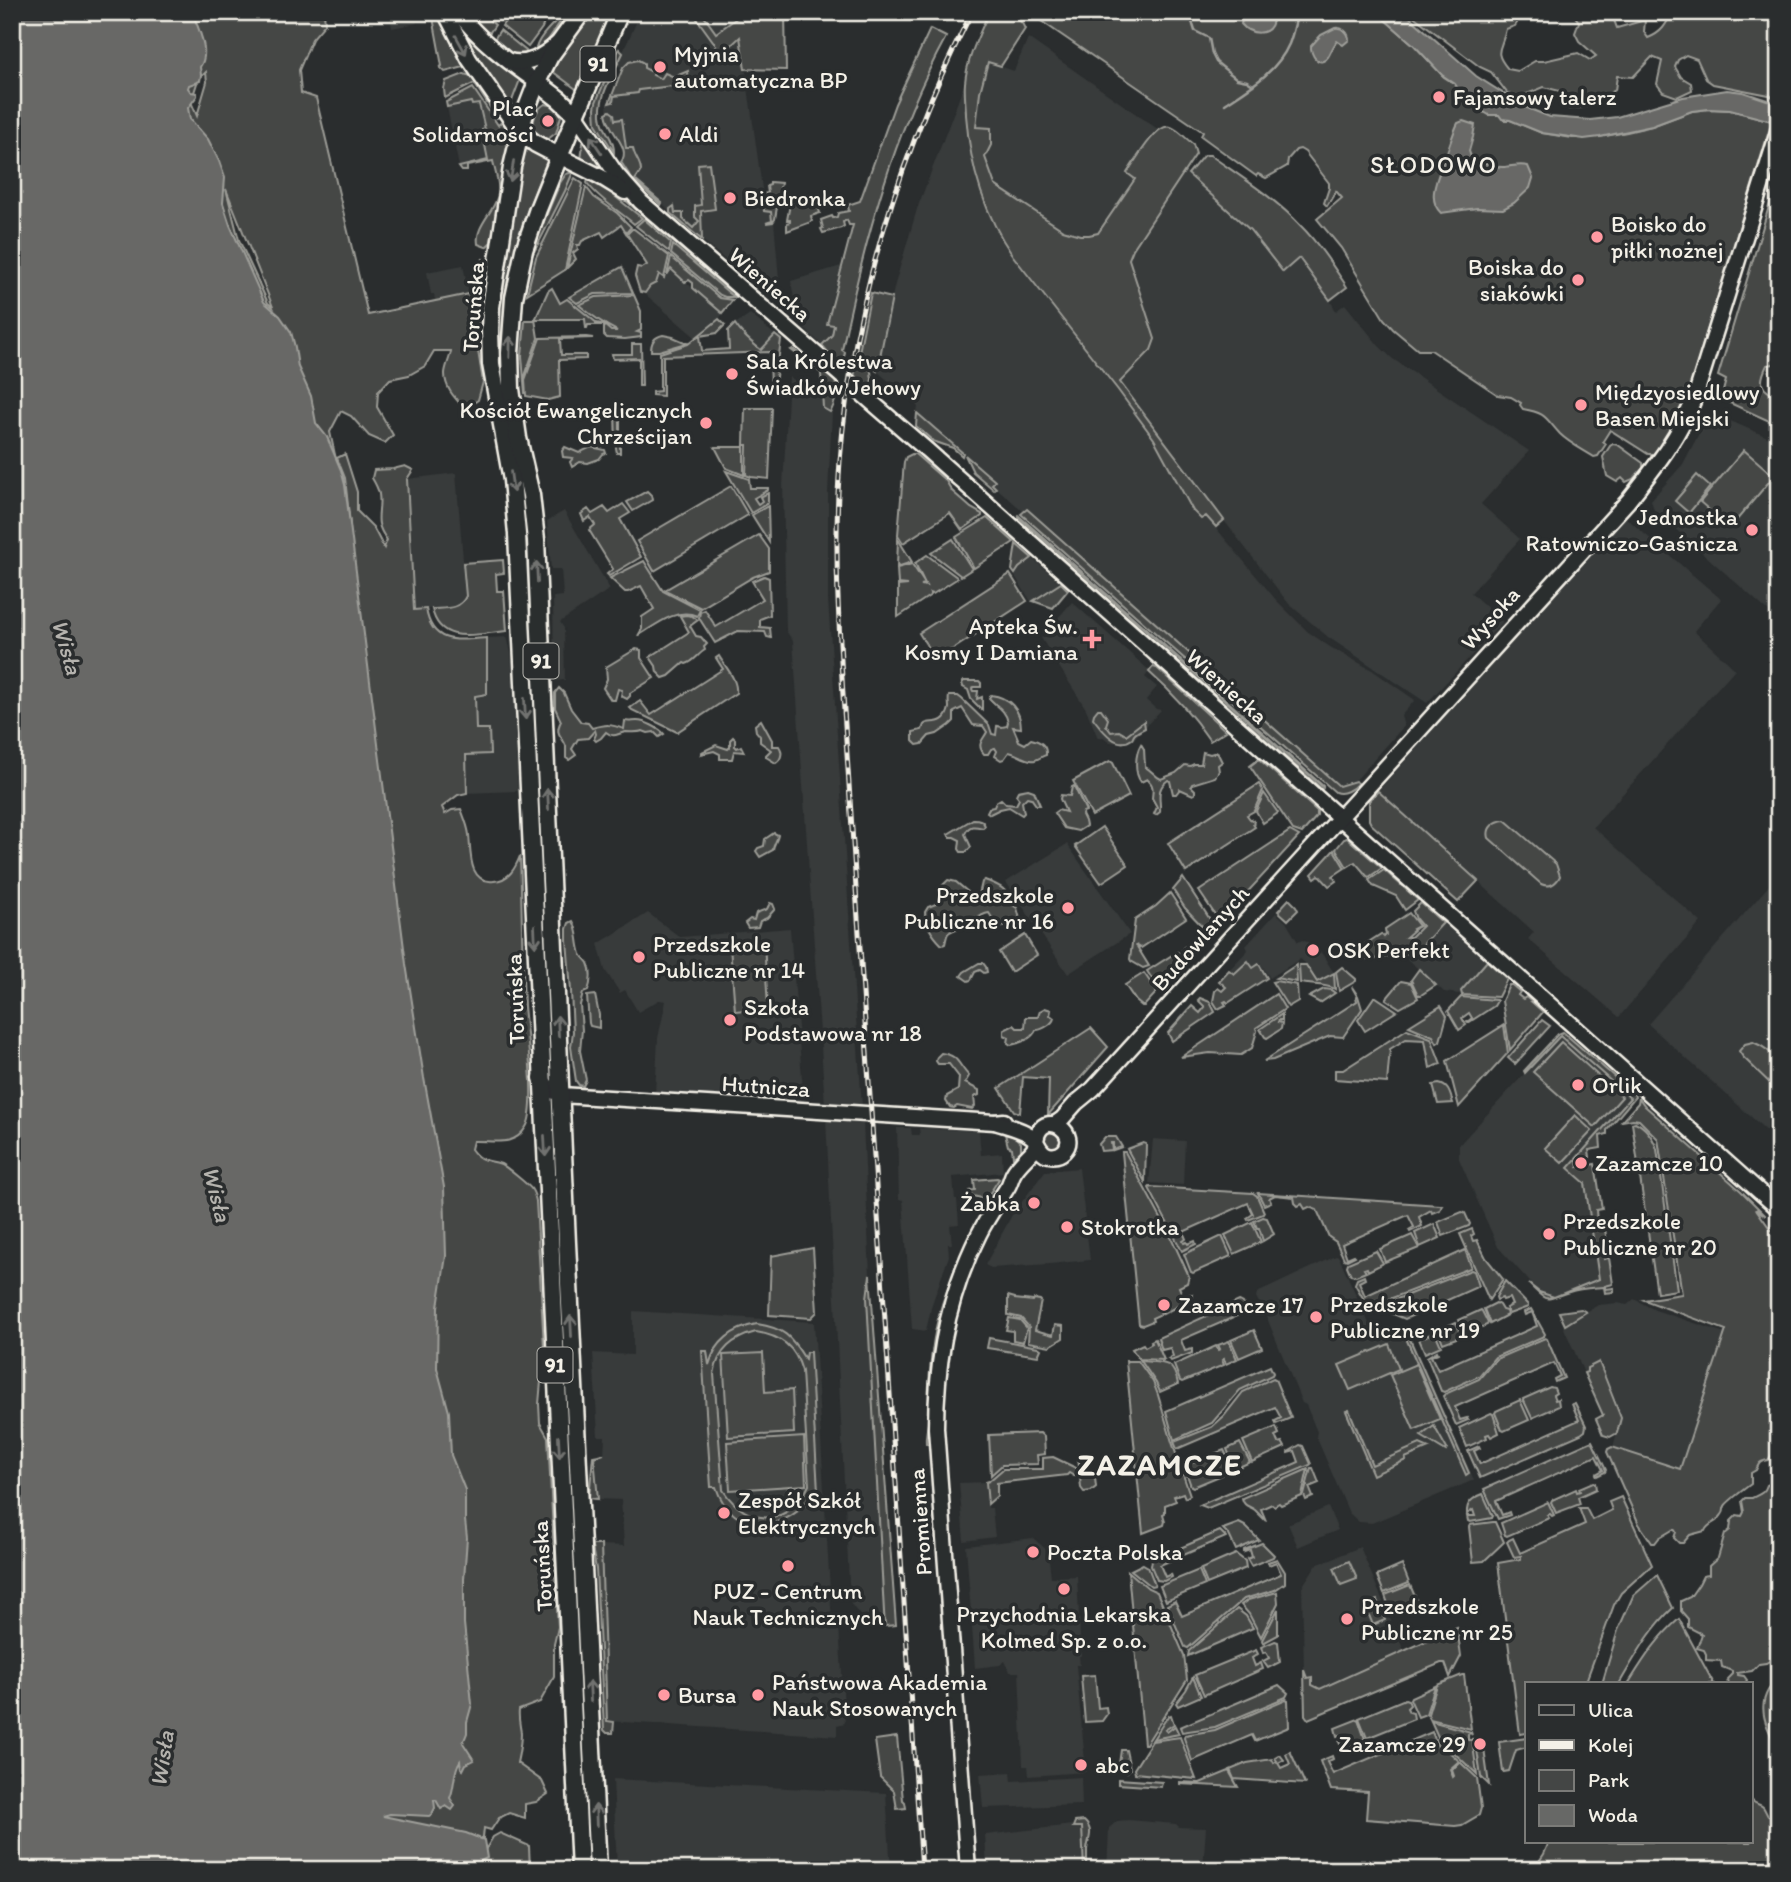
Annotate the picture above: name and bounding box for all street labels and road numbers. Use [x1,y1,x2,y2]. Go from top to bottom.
road number: 91 [580,46,616,82]
street label: Wieniecka [723,241,817,327]
street label: Toruńska [456,261,490,353]
street label: Wysoka [1454,581,1526,655]
street label: Wieniecka [1180,642,1274,730]
road number: 91 [524,644,558,678]
street label: Budowlanych [1145,879,1255,997]
street label: Toruńska [499,953,531,1045]
street label: Hutnicza [721,1069,811,1103]
road number: 91 [538,1348,572,1382]
street label: Promienna [902,1467,938,1577]
street label: Toruńska [526,1520,558,1612]

